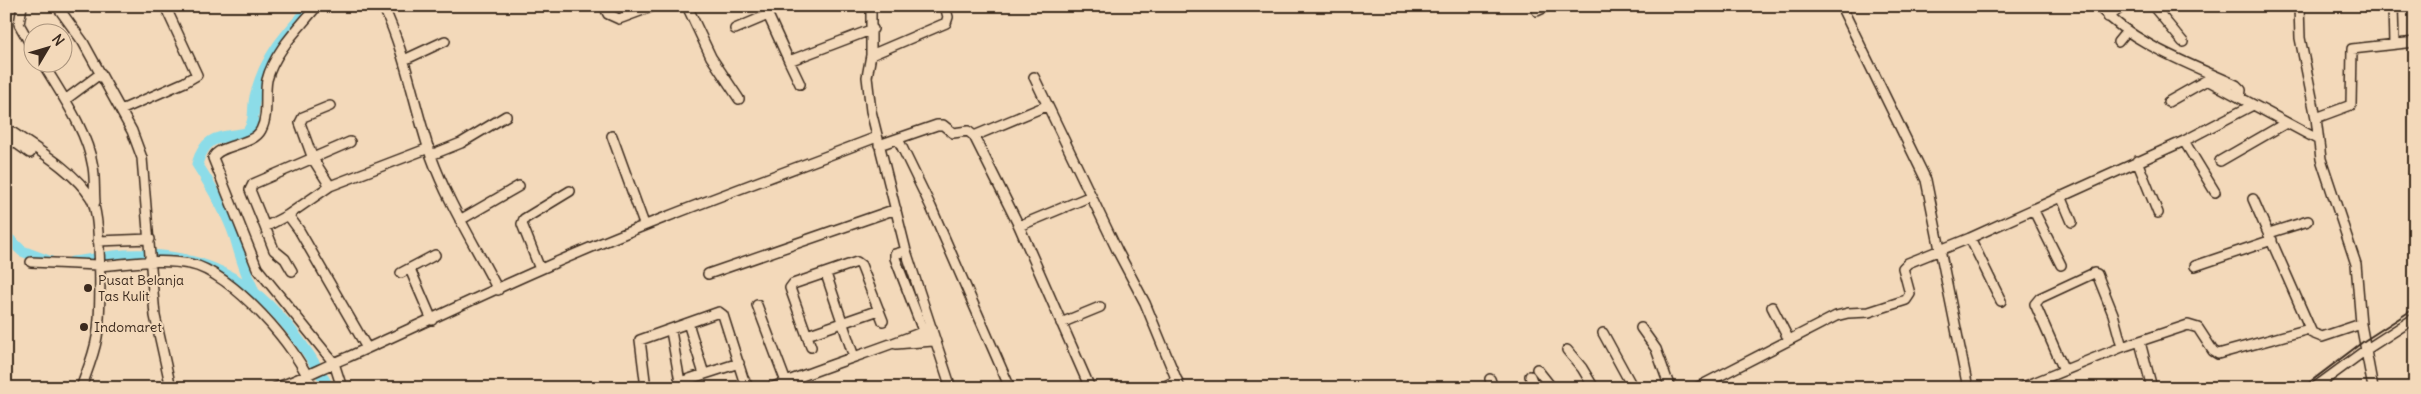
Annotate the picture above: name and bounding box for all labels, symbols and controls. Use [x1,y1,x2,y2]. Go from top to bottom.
north arrow [22,22,72,72]
text: N [48,31,68,49]
place label: Pusat Belanja Tas Kulit [98,271,184,305]
marker: Pusat Belanja Tas Kulit [82,282,94,294]
place label: Indomaret [94,318,162,336]
marker: Indomaret [78,321,90,333]

